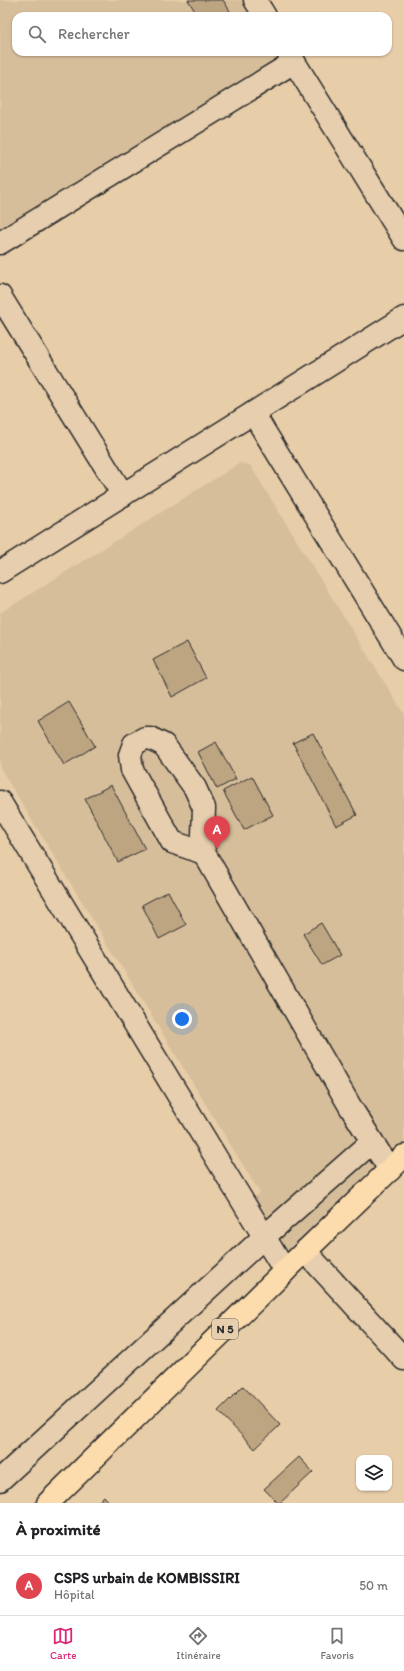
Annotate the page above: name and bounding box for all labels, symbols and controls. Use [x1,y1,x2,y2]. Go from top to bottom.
search box [12,12,392,56]
icon: search [26,23,48,45]
text: Rechercher [58,25,130,43]
pin: A [204,816,230,849]
your location [172,1009,192,1029]
road number: N 5 [212,1319,238,1339]
map controls [356,1455,392,1491]
button: layers [356,1455,392,1491]
text: À proximité [16,1519,101,1539]
text: CSPS urbain de KOMBISSIRI [54,1569,240,1587]
text: A [25,1578,33,1593]
text: 50 m [359,1578,388,1593]
text: Hôpital [54,1587,95,1602]
tab: Carte [50,1625,76,1662]
tab: Itinéraire [176,1625,221,1662]
tab: Favoris [321,1625,354,1662]

